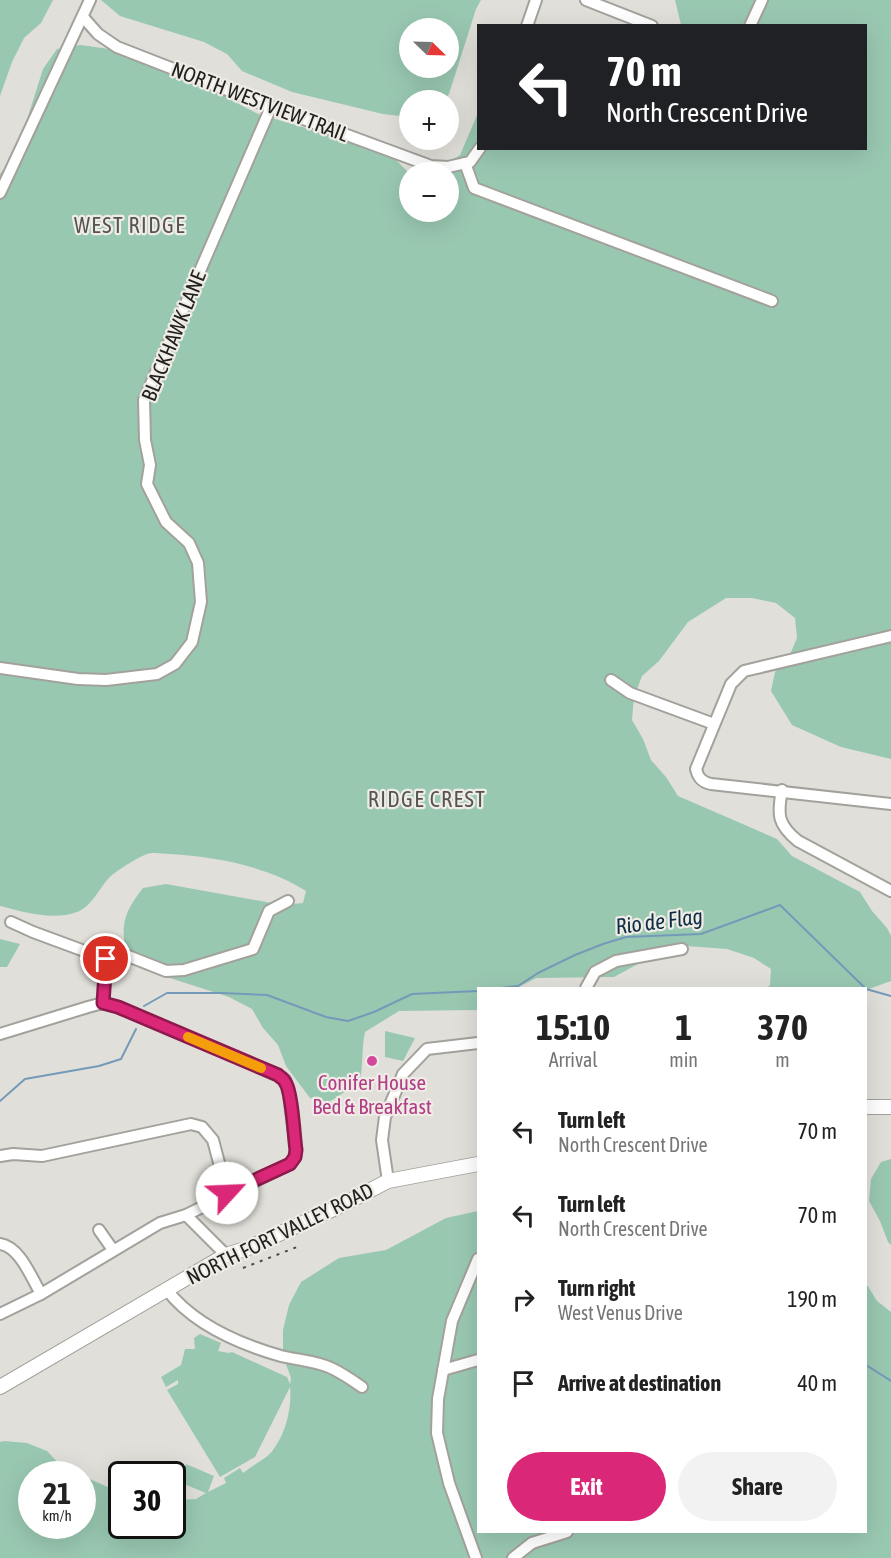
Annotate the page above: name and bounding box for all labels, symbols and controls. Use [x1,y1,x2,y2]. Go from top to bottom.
north arrow [399,18,459,78]
map controls [399,18,459,222]
text: 70 m [606,47,681,95]
icon: left [507,48,585,126]
street label: NORTH WESTVIEW TRAIL [168,56,352,146]
button: + [399,90,459,150]
text: North Crescent Drive [606,97,808,128]
button: − [399,162,459,222]
district label: WEST RIDGE [74,212,186,238]
street label: BLACKHAWK LANE [136,267,210,404]
district label: RIDGE CREST [368,786,486,812]
water label: Rio de Flag [614,903,704,939]
pin [80,933,131,984]
icon: arrive [89,942,122,975]
text: 15:10 [536,1006,610,1048]
text: 1 [675,1006,692,1048]
text: 370 [757,1006,808,1048]
text: Arrival [549,1048,598,1071]
text: min [669,1048,698,1071]
text: m [775,1048,790,1071]
marker: Conifer House Bed & Breakfast [365,1054,379,1068]
place label: Conifer House Bed & Breakfast [312,1070,432,1118]
text: Turn left [558,1107,625,1133]
icon: left [507,1115,540,1148]
text: 70 m [797,1118,837,1144]
text: North Crescent Drive [558,1133,708,1156]
position arrow [195,1161,259,1225]
street label: NORTH FORT VALLEY ROAD [182,1177,377,1289]
text: Turn left [558,1191,625,1217]
icon: left [507,1199,540,1232]
text: 70 m [797,1202,837,1228]
text: North Crescent Drive [558,1217,708,1240]
text: Turn right [558,1275,635,1301]
icon: right [507,1283,540,1316]
text: 190 m [787,1286,837,1312]
text: West Venus Drive [558,1301,683,1324]
icon: arrive [507,1367,540,1400]
text: Arrive at destination [558,1370,721,1396]
text: 40 m [797,1370,837,1396]
button: Exit [507,1452,666,1521]
button: Share [678,1452,837,1521]
speed limit sign: 30 [108,1461,186,1539]
text: 21 [43,1476,71,1510]
text: km/h [42,1507,72,1524]

